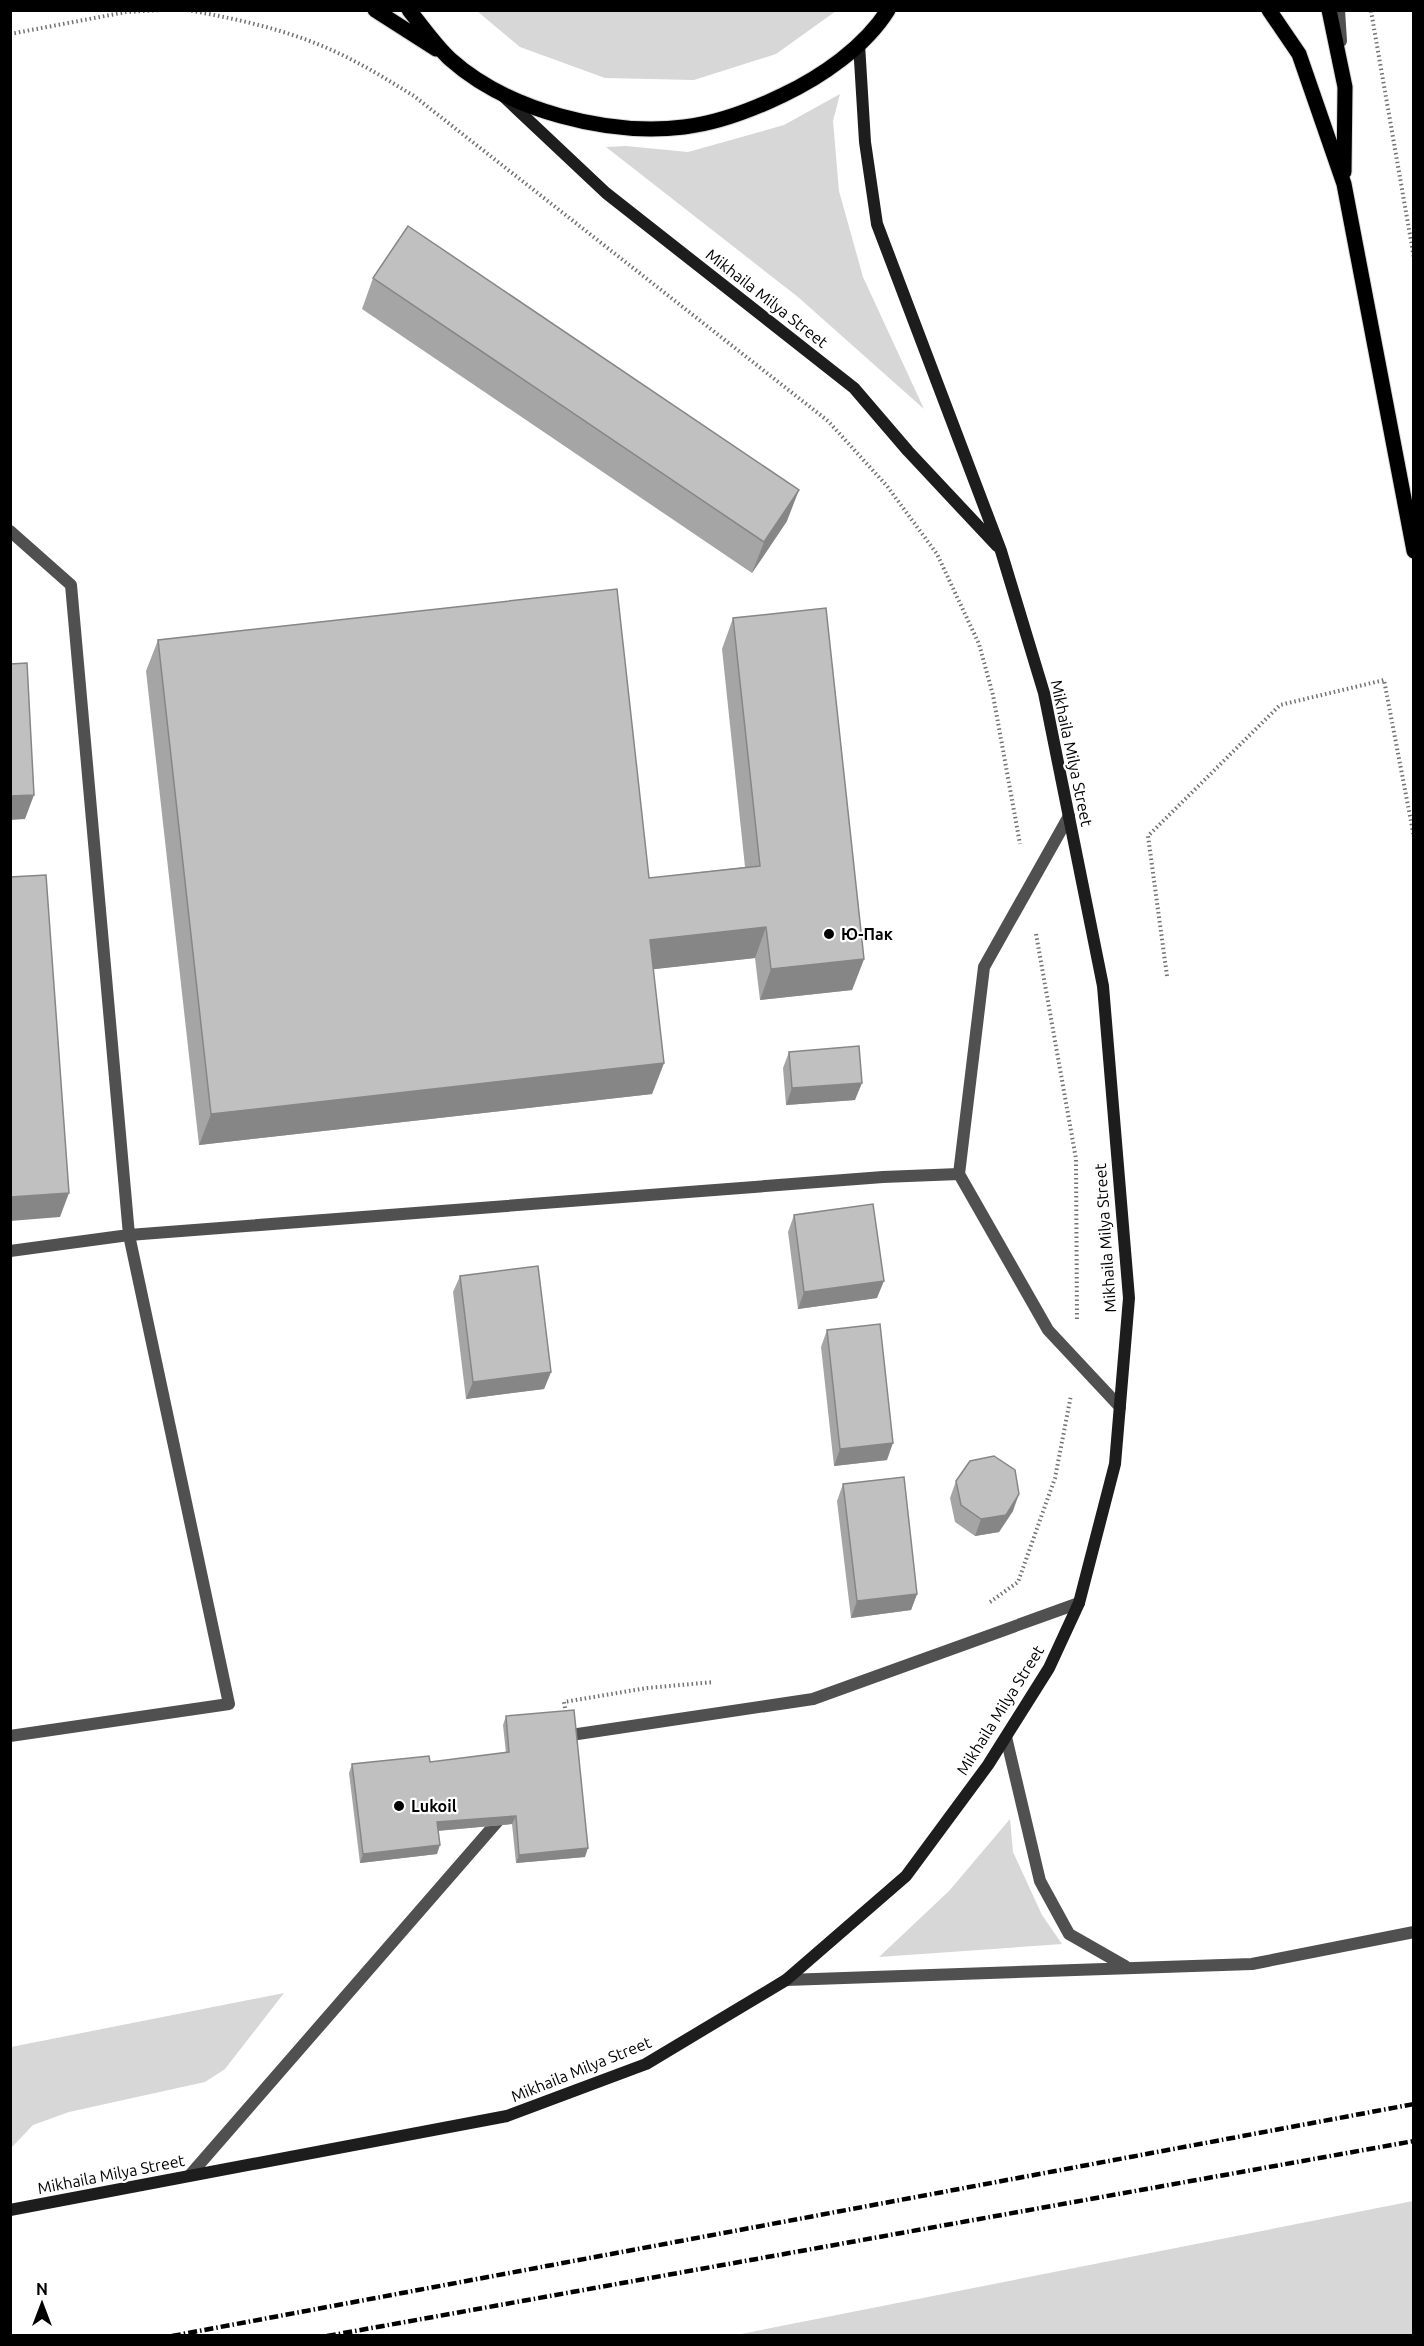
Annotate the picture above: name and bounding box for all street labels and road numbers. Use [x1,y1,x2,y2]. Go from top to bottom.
street label: Mikhaila Milya Street [703,245,832,352]
street label: Mikhaila Milya Street [1048,678,1096,829]
street label: Mikhaila Milya Street [1091,1162,1119,1313]
street label: Mikhaila Milya Street [953,1641,1048,1778]
street label: Mikhaila Milya Street [508,2032,654,2105]
street label: Mikhaila Milya Street [36,2151,187,2197]

